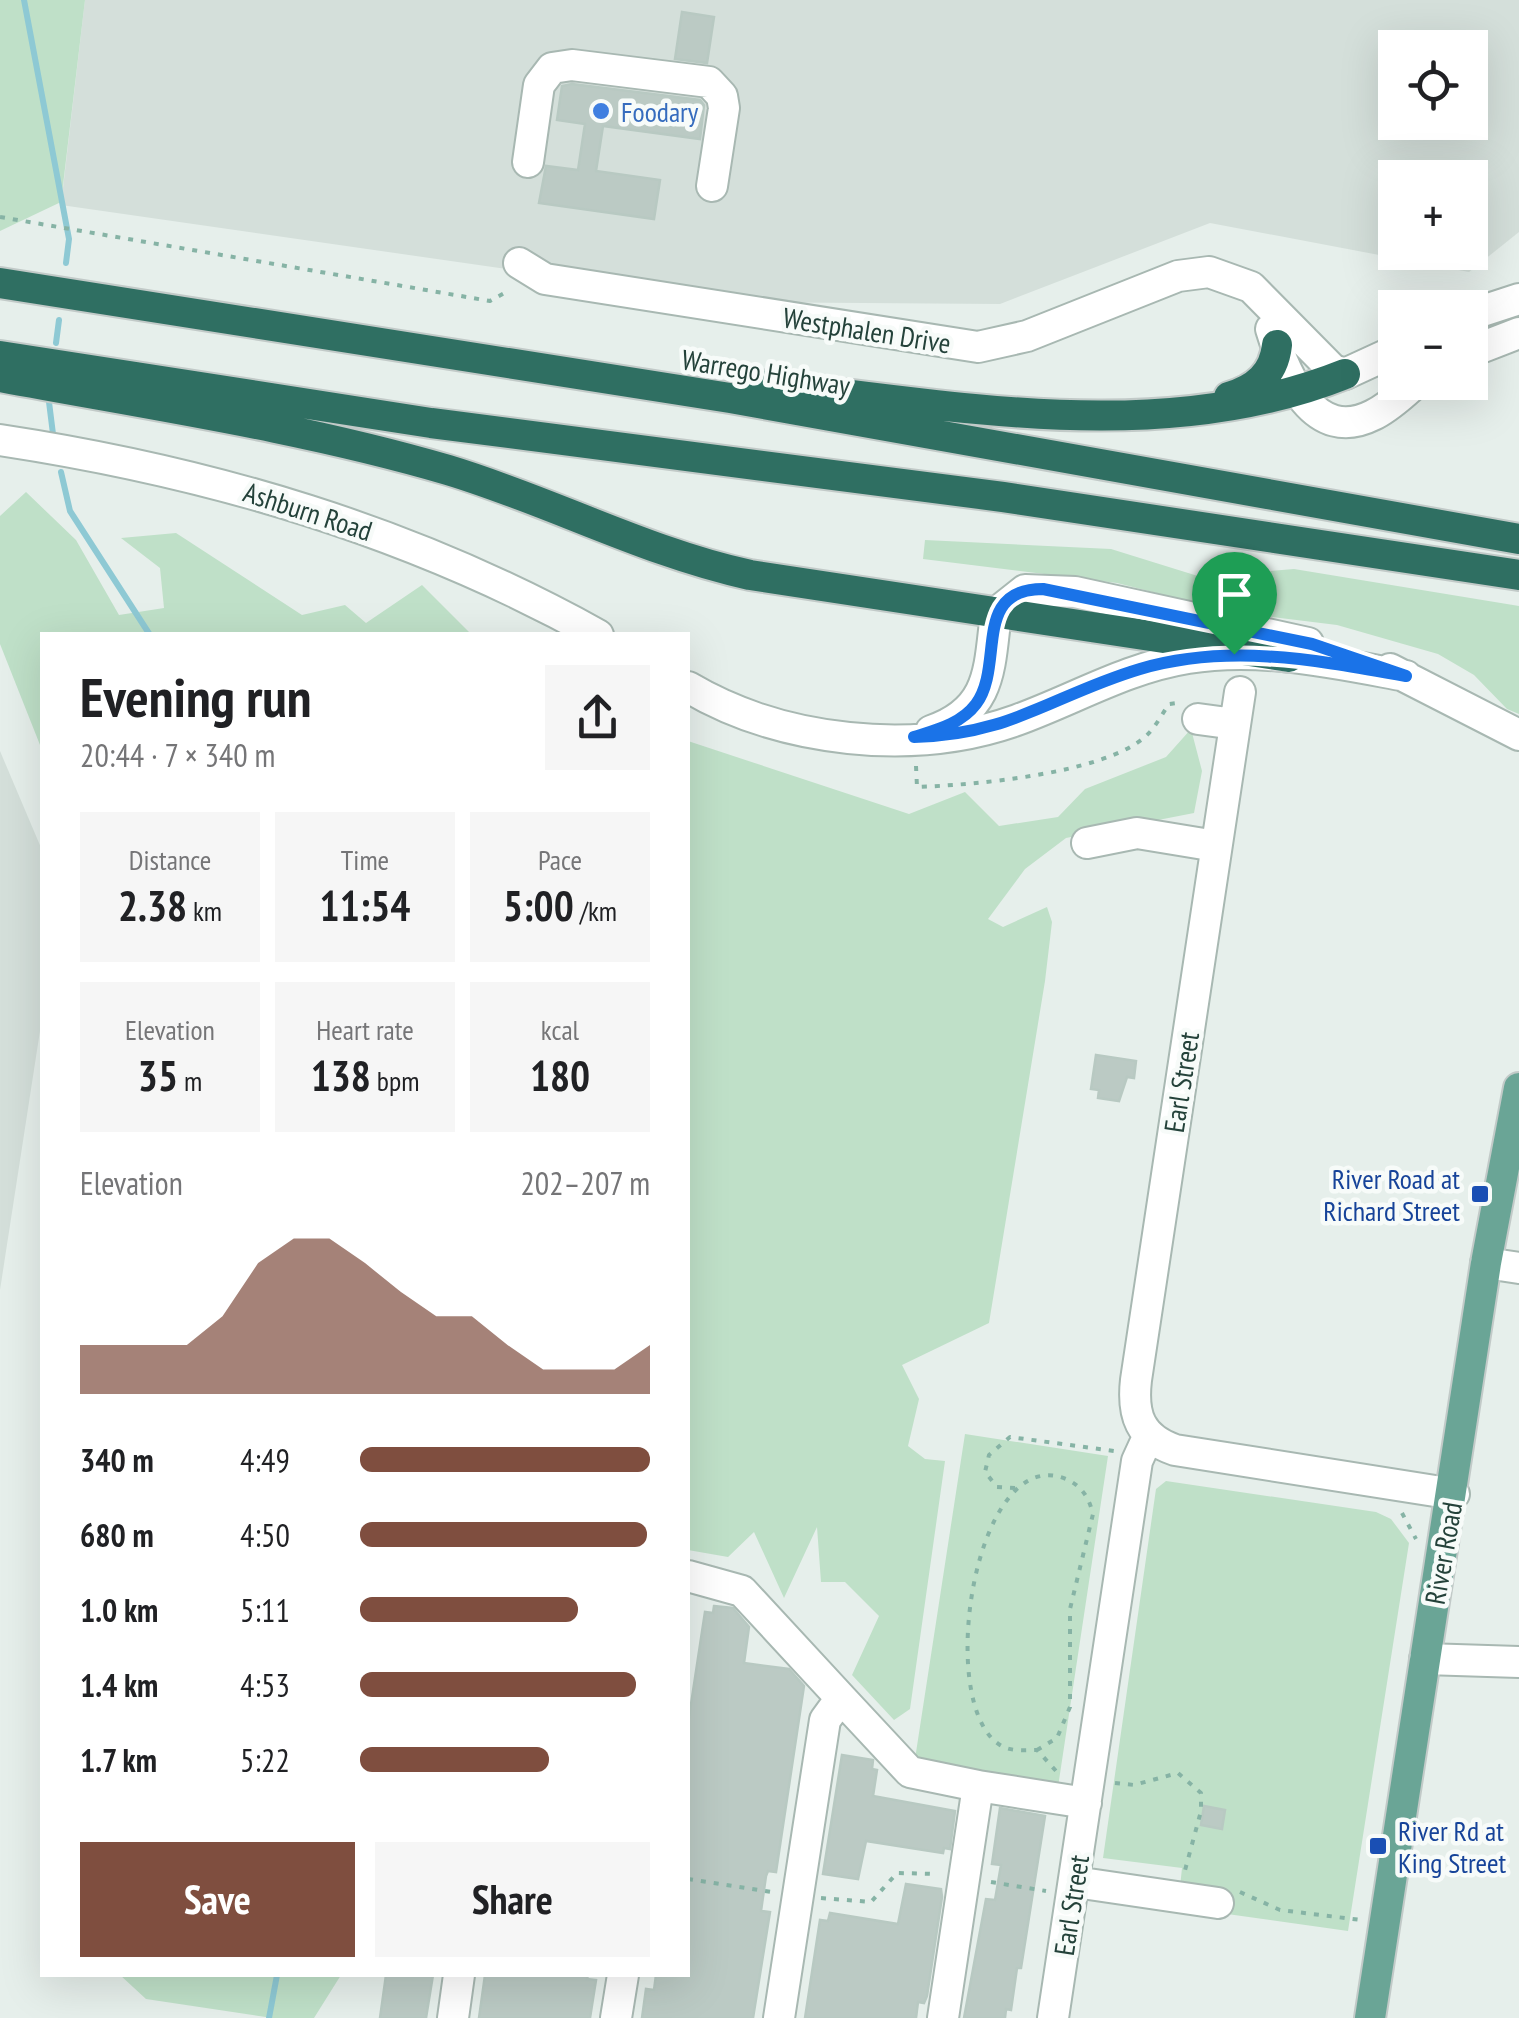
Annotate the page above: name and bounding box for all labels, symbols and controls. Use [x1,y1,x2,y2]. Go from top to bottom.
map controls [1378,30,1488,400]
button: locate [1378,30,1488,140]
place label: Foodary [621,93,699,130]
marker: Foodary [590,100,612,122]
button: + [1378,160,1488,270]
button: − [1378,290,1488,400]
street label: Westphalen Drive [780,298,954,362]
street label: Warrego Highway [679,340,853,404]
street label: Ashburn Road [239,473,377,549]
pin [1192,552,1277,655]
icon: arrive [1207,567,1262,622]
text: Evening run [80,661,312,732]
button: share [545,665,650,770]
text: 20:44 · 7 × 340 m [80,734,275,776]
text: Distance [129,841,211,878]
text: Time [341,841,389,878]
text: Pace [538,841,582,878]
text: 2.38 [118,878,187,933]
text: 11:54 [320,878,410,933]
text: 5:00 [503,878,574,933]
text: km [187,892,222,929]
text: /km [574,892,617,929]
text: Elevation [125,1011,215,1048]
text: Heart rate [316,1011,414,1048]
text: kcal [541,1011,579,1048]
street label: Earl Street [1155,1029,1207,1135]
text: 35 [138,1048,178,1103]
text: 138 [311,1048,371,1103]
text: 180 [530,1048,590,1103]
text: m [178,1062,202,1099]
text: bpm [371,1062,419,1099]
place label: River Road at Richard Street [1323,1160,1460,1229]
text: Elevation [80,1162,183,1204]
text: 202–207 m [520,1162,650,1204]
marker: River Road at Richard Street [1469,1183,1491,1205]
text: 340 m [80,1439,154,1481]
text: 4:49 [240,1439,290,1481]
street label: River Road [1416,1499,1470,1607]
text: 680 m [80,1514,154,1556]
text: 4:50 [240,1514,290,1556]
text: 1.0 km [80,1589,158,1631]
text: 5:11 [240,1589,290,1631]
text: 1.4 km [80,1664,158,1706]
text: 4:53 [240,1664,290,1706]
text: 1.7 km [80,1739,157,1781]
text: 5:22 [240,1739,290,1781]
place label: River Rd at King Street [1398,1812,1506,1881]
marker: River Rd at King Street [1367,1835,1389,1857]
button: Save [80,1842,355,1957]
button: Share [375,1842,650,1957]
street label: Earl Street [1045,1852,1097,1958]

